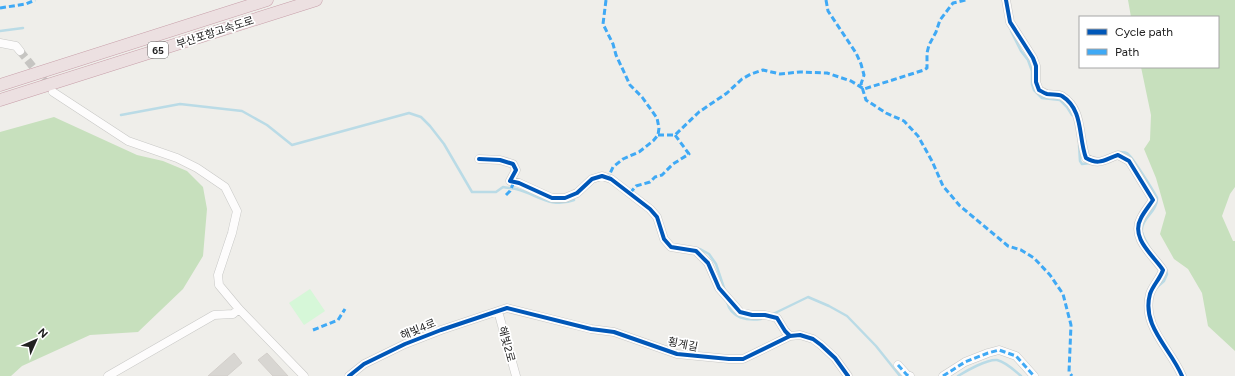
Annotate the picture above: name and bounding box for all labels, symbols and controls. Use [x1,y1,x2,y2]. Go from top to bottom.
street label: 부산포항고속도로 [175,14,256,51]
legend [1079,16,1219,68]
text: Cycle path [1115,25,1173,39]
road number: 65 [148,42,168,58]
text: Path [1115,45,1139,59]
street label: 해빛4로 [399,316,438,342]
north arrow [16,320,56,360]
street label: 해빛2로 [496,325,518,363]
text: N [35,326,50,341]
street label: 횡계길 [667,335,699,354]

